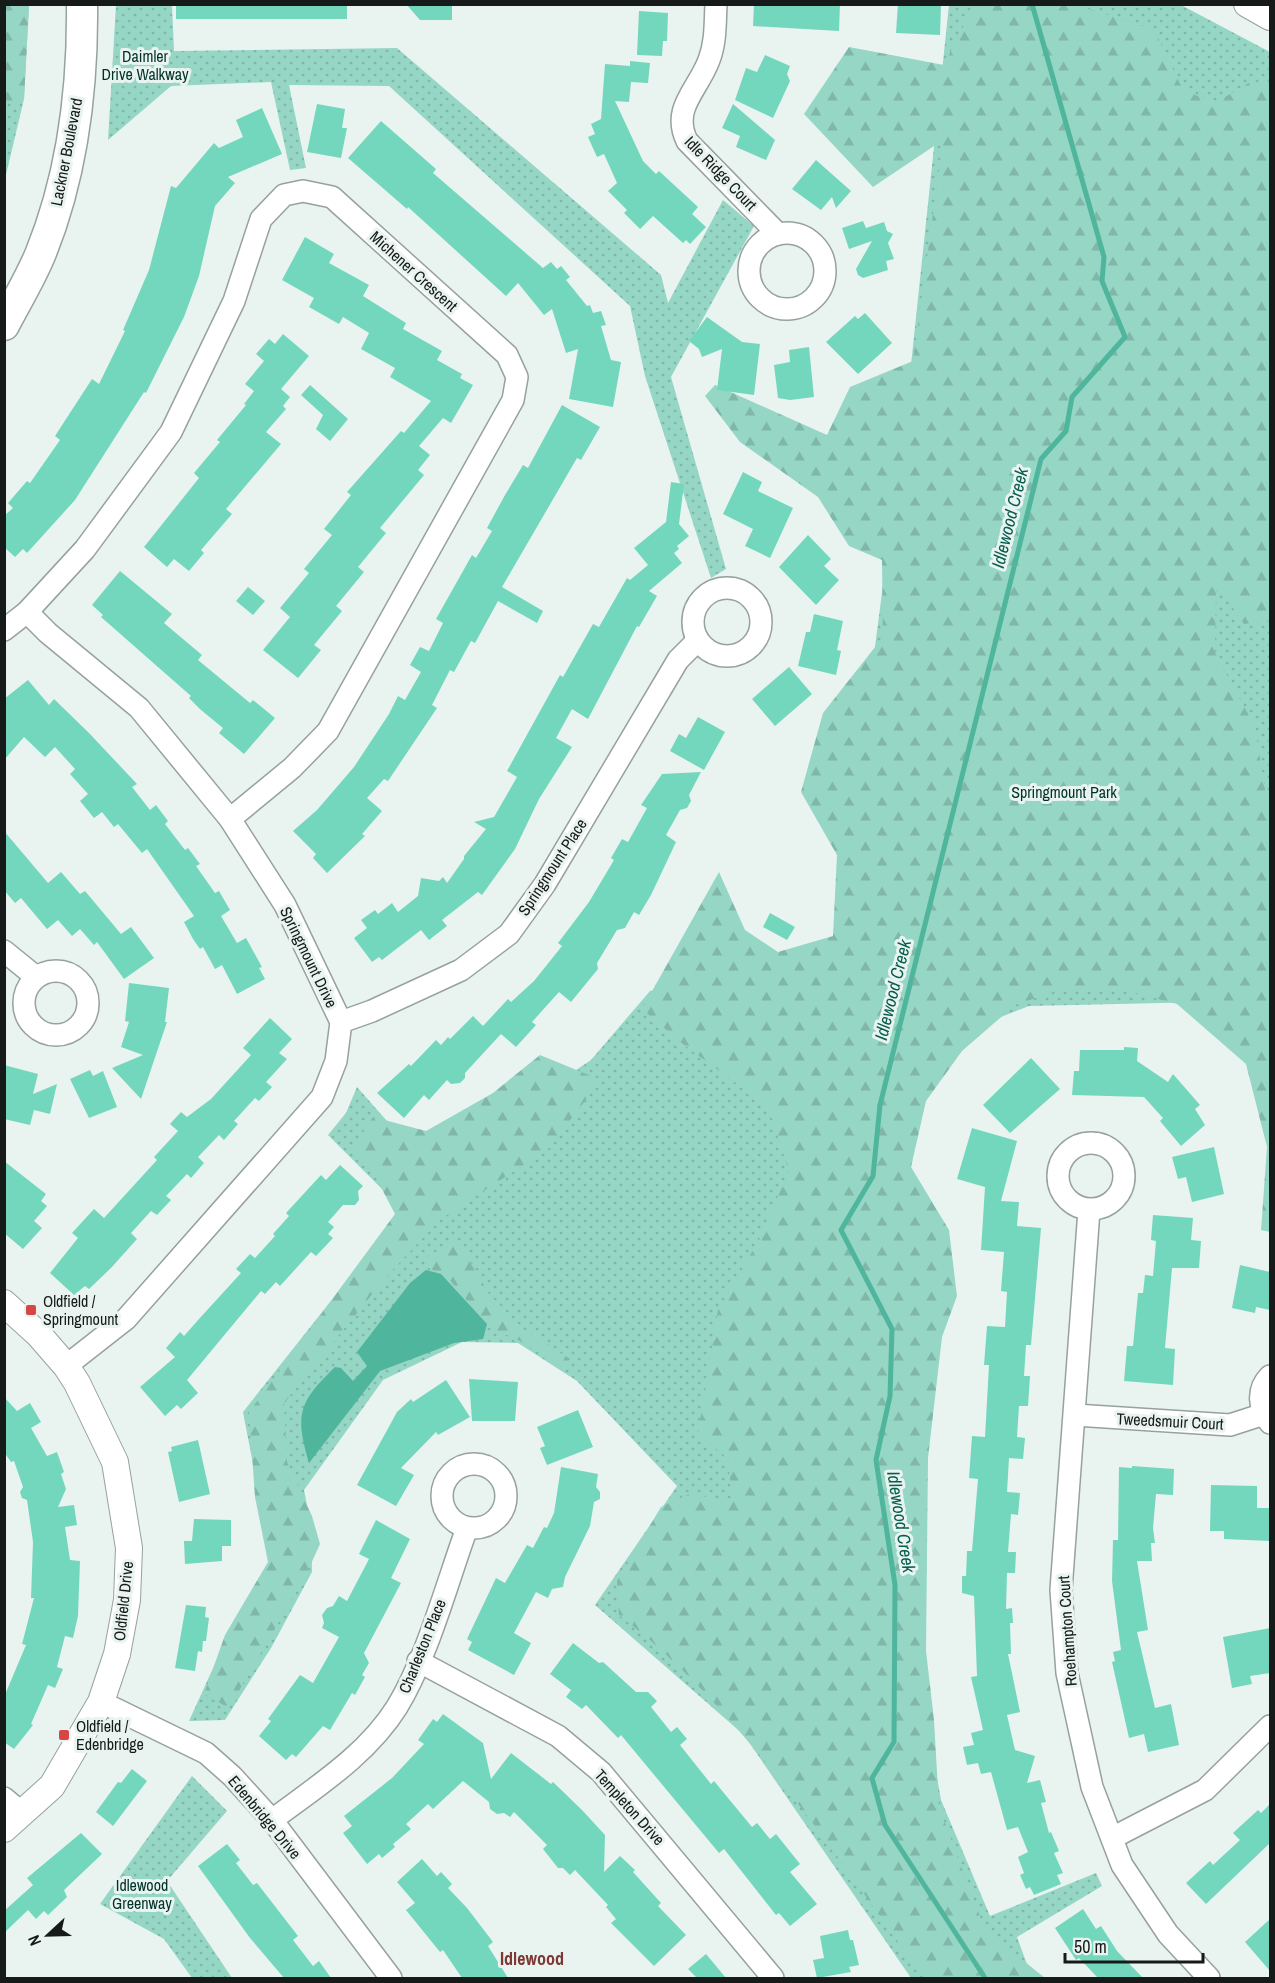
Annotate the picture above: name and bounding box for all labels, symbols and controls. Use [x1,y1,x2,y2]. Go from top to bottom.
park label: Daimler Drive Walkway [102,45,189,85]
street label: Lackner Boulevard [45,96,87,208]
street label: Idle Ridge Court [680,131,762,215]
street label: Michener Crescent [365,226,463,316]
water label: Idlewood Creek [985,465,1034,571]
park label: Springmount Park [1011,781,1117,803]
street label: Springmount Place [512,814,592,920]
street label: Springmount Drive [275,903,343,1011]
water label: Idlewood Creek [868,937,917,1043]
place label: Oldfield / Springmount [43,1290,118,1330]
marker: Oldfield / Springmount [24,1303,38,1317]
street label: Tweedsmuir Court [1116,1407,1224,1435]
water label: Idlewood Creek [881,1469,922,1575]
street label: Oldfield Drive [108,1560,138,1642]
street label: Roehampton Court [1052,1575,1082,1687]
street label: Charleston Place [393,1596,451,1696]
place label: Oldfield / Edenbridge [76,1715,144,1755]
marker: Oldfield / Edenbridge [57,1728,71,1742]
street label: Templeton Drive [590,1764,670,1850]
street label: Edenbridge Drive [224,1771,306,1863]
park label: Idlewood Greenway [112,1874,172,1914]
north arrow [18,1905,78,1965]
scale bar [1065,1926,1203,1964]
text: N [22,1932,46,1949]
text: 50 m [1074,1934,1107,1959]
district label: Idlewood [500,1946,564,1971]

